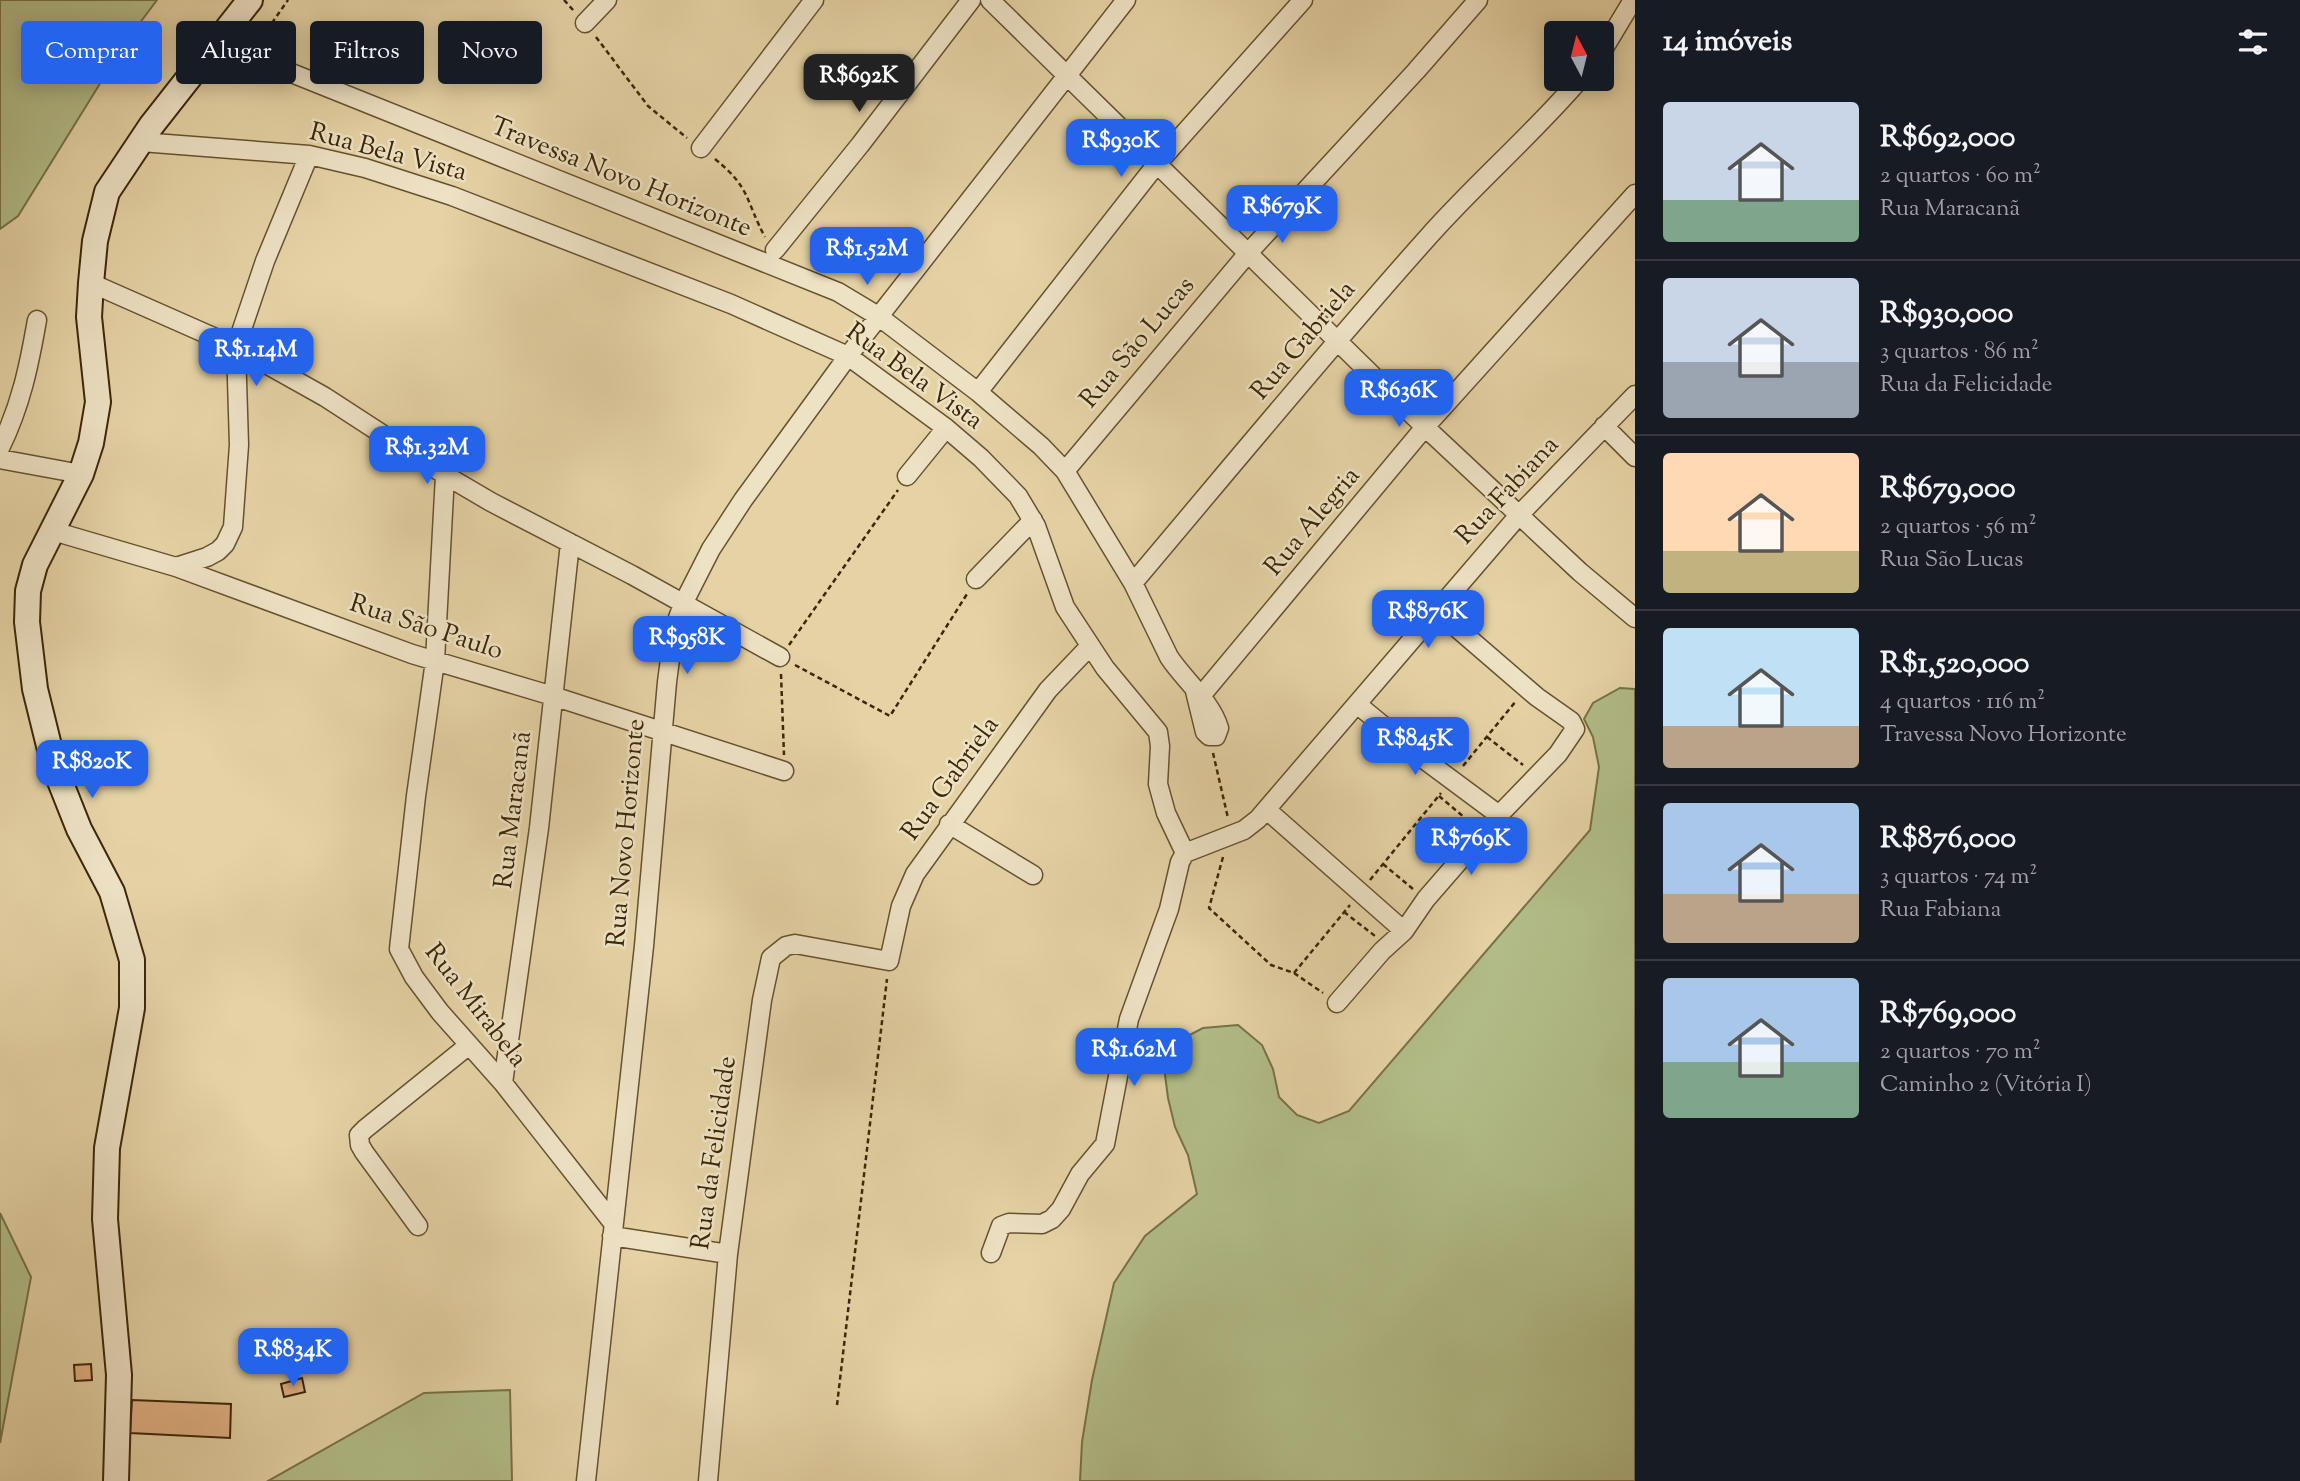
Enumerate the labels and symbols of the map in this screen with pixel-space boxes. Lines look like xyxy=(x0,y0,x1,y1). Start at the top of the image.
north arrow xyxy=(1544,21,1614,91)
pin: R$692K xyxy=(802,54,916,114)
street label: Travessa Novo Horizonte xyxy=(485,109,757,247)
street label: Rua Bela Vista xyxy=(305,114,471,192)
pin: R$930K xyxy=(1064,120,1178,179)
pin: R$679K xyxy=(1225,186,1339,245)
pin: R$1.52M xyxy=(802,228,932,287)
street label: Rua São Lucas xyxy=(1072,269,1204,417)
street label: Rua Gabriela xyxy=(1243,273,1365,409)
street label: Rua Bela Vista xyxy=(838,315,990,439)
pin: R$1.14M xyxy=(191,328,321,388)
pin: R$636K xyxy=(1342,370,1456,429)
pin: R$1.32M xyxy=(362,426,492,486)
street label: Rua Fabiana xyxy=(1448,428,1568,554)
street label: Rua Alegria xyxy=(1256,459,1370,585)
street label: Rua São Paulo xyxy=(344,586,508,670)
pin: R$876K xyxy=(1371,590,1485,650)
pin: R$958K xyxy=(630,616,744,676)
street label: Rua Gabriela xyxy=(893,709,1009,849)
street label: Rua Novo Horizonte xyxy=(599,717,655,949)
pin: R$845K xyxy=(1358,718,1472,777)
street label: Rua Maracanã xyxy=(486,729,542,891)
pin: R$820K xyxy=(35,740,149,800)
pin: R$769K xyxy=(1414,818,1528,877)
street label: Rua Mirabela xyxy=(415,936,535,1076)
pin: R$1.62M xyxy=(1069,1028,1199,1088)
street label: Rua da Felicidade xyxy=(683,1054,747,1252)
pin: R$834K xyxy=(236,1328,350,1388)

